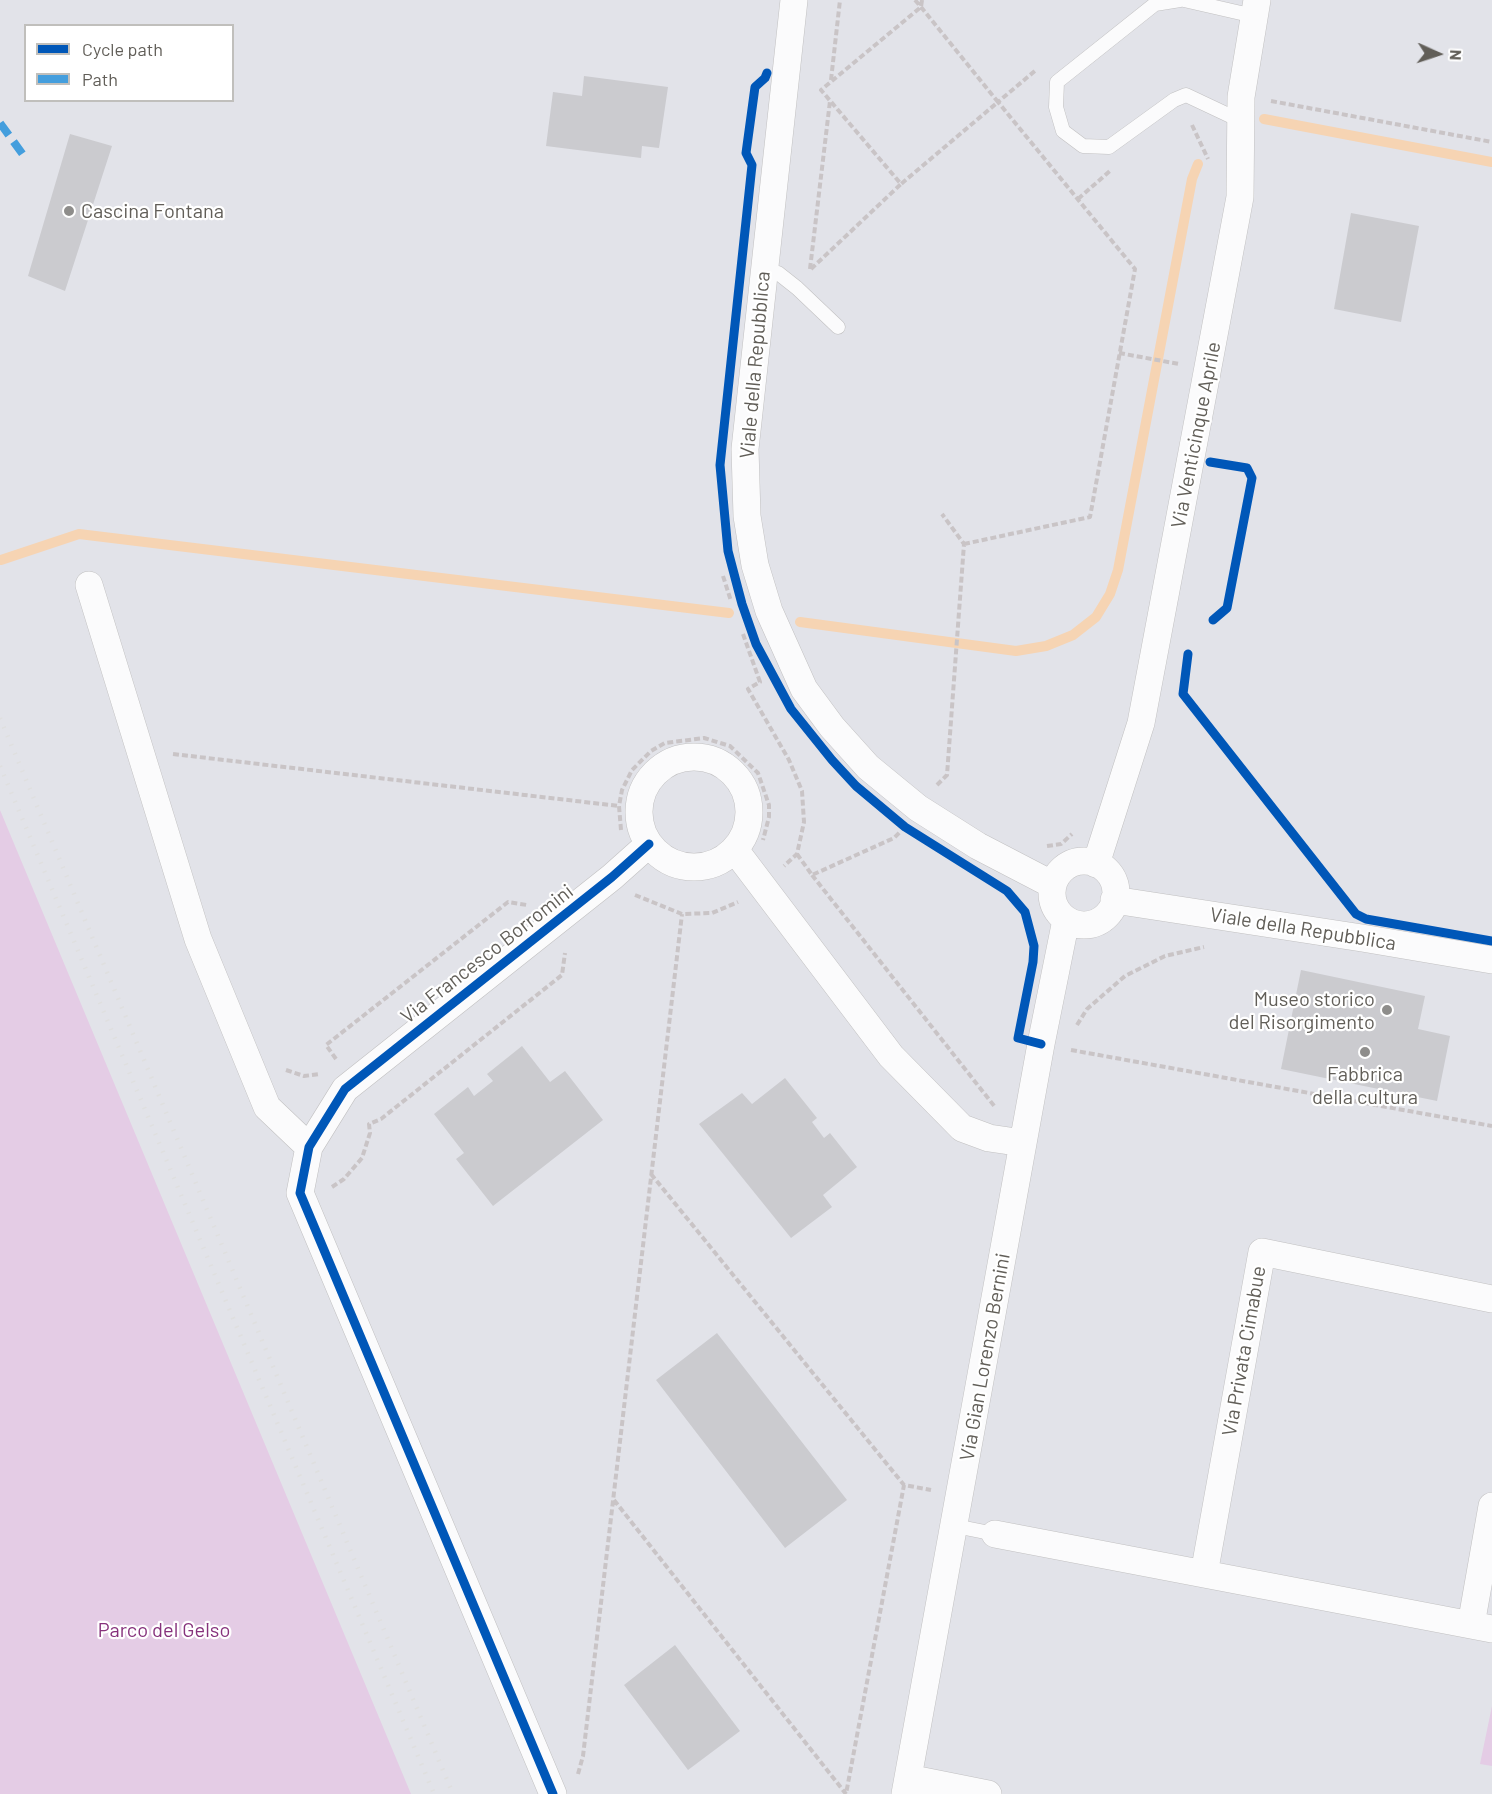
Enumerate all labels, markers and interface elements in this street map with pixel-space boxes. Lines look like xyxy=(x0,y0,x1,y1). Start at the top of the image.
legend xyxy=(24,24,234,102)
north arrow xyxy=(1408,24,1468,84)
text: Cycle path xyxy=(82,38,163,60)
text: N xyxy=(1447,49,1466,61)
text: Path xyxy=(82,68,118,90)
place label: Cascina Fontana xyxy=(81,199,224,223)
marker: Cascina Fontana xyxy=(62,204,76,218)
street label: Viale della Repubblica xyxy=(735,270,775,460)
street label: Via Venticinque Aprile xyxy=(1166,340,1226,530)
street label: Via Francesco Borromini xyxy=(396,879,578,1029)
street label: Viale della Repubblica xyxy=(1208,902,1398,956)
place label: Museo storico del Risorgimento xyxy=(1228,987,1375,1034)
marker: Museo storico del Risorgimento xyxy=(1380,1003,1394,1017)
marker: Fabbrica della cultura xyxy=(1358,1045,1372,1059)
place label: Fabbrica della cultura xyxy=(1312,1062,1418,1109)
street label: Via Gian Lorenzo Bernini xyxy=(955,1251,1015,1463)
street label: Via Privata Cimabue xyxy=(1217,1264,1271,1438)
park label: Parco del Gelso xyxy=(98,1618,230,1642)

